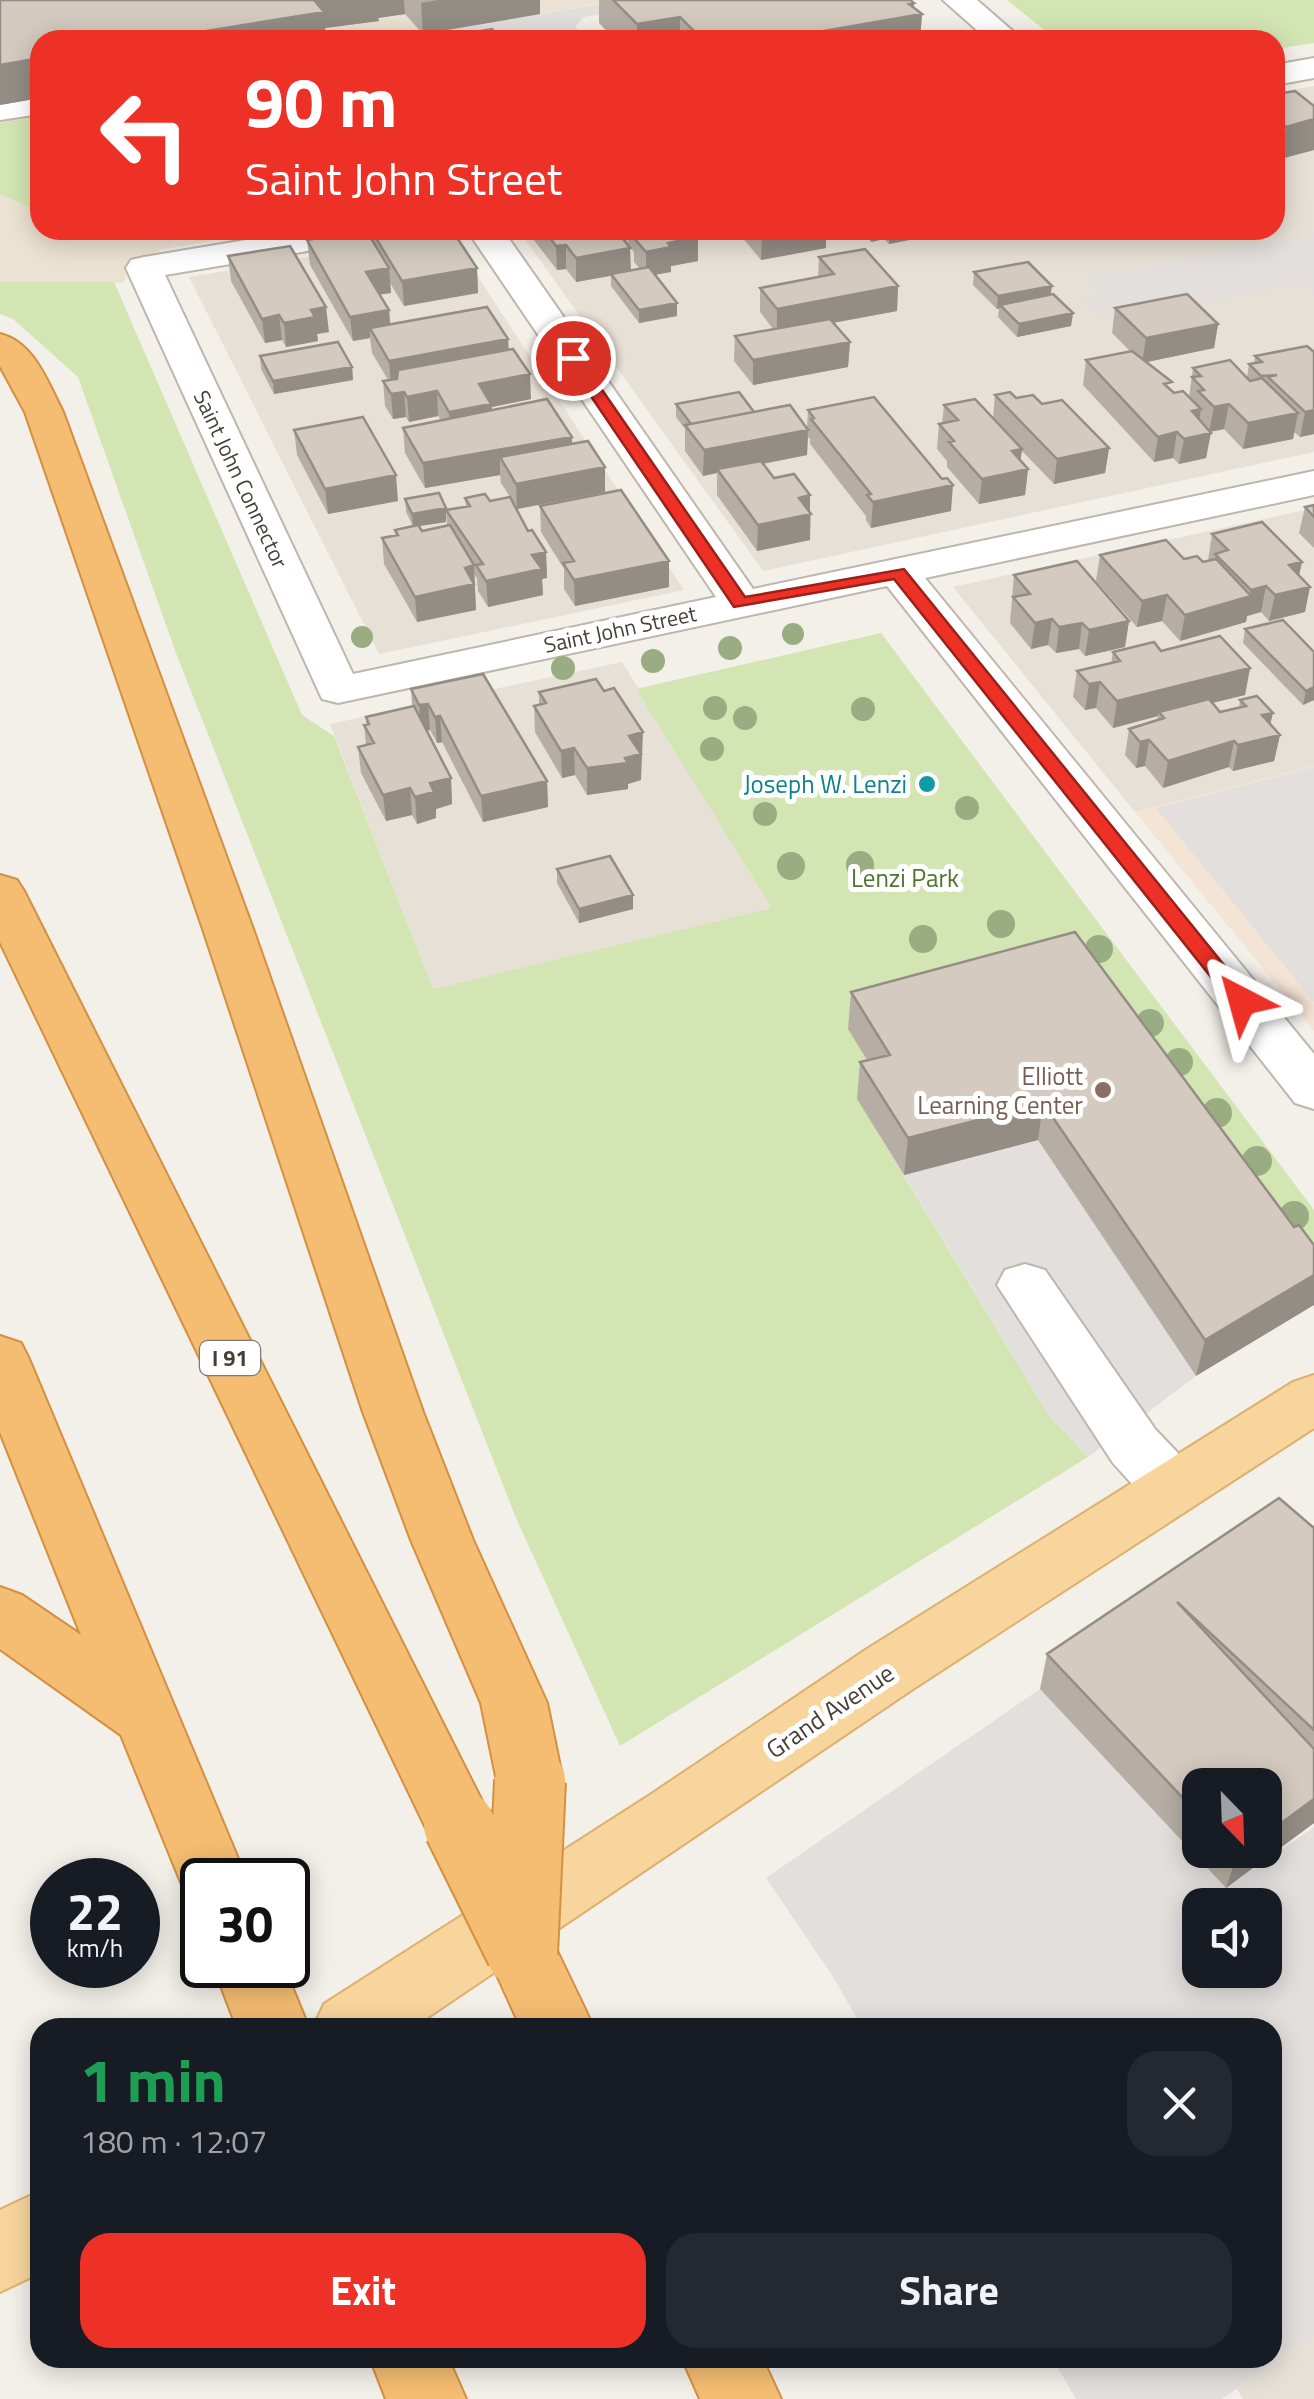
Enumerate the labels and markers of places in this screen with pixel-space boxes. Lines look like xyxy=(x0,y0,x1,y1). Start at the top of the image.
pin xyxy=(531,316,616,401)
place label: Joseph W. Lenzi xyxy=(743,765,907,803)
marker: Joseph W. Lenzi xyxy=(916,773,938,795)
place label: Elliott Learning Center xyxy=(917,1057,1083,1124)
marker: Elliott Learning Center xyxy=(1092,1079,1114,1101)

